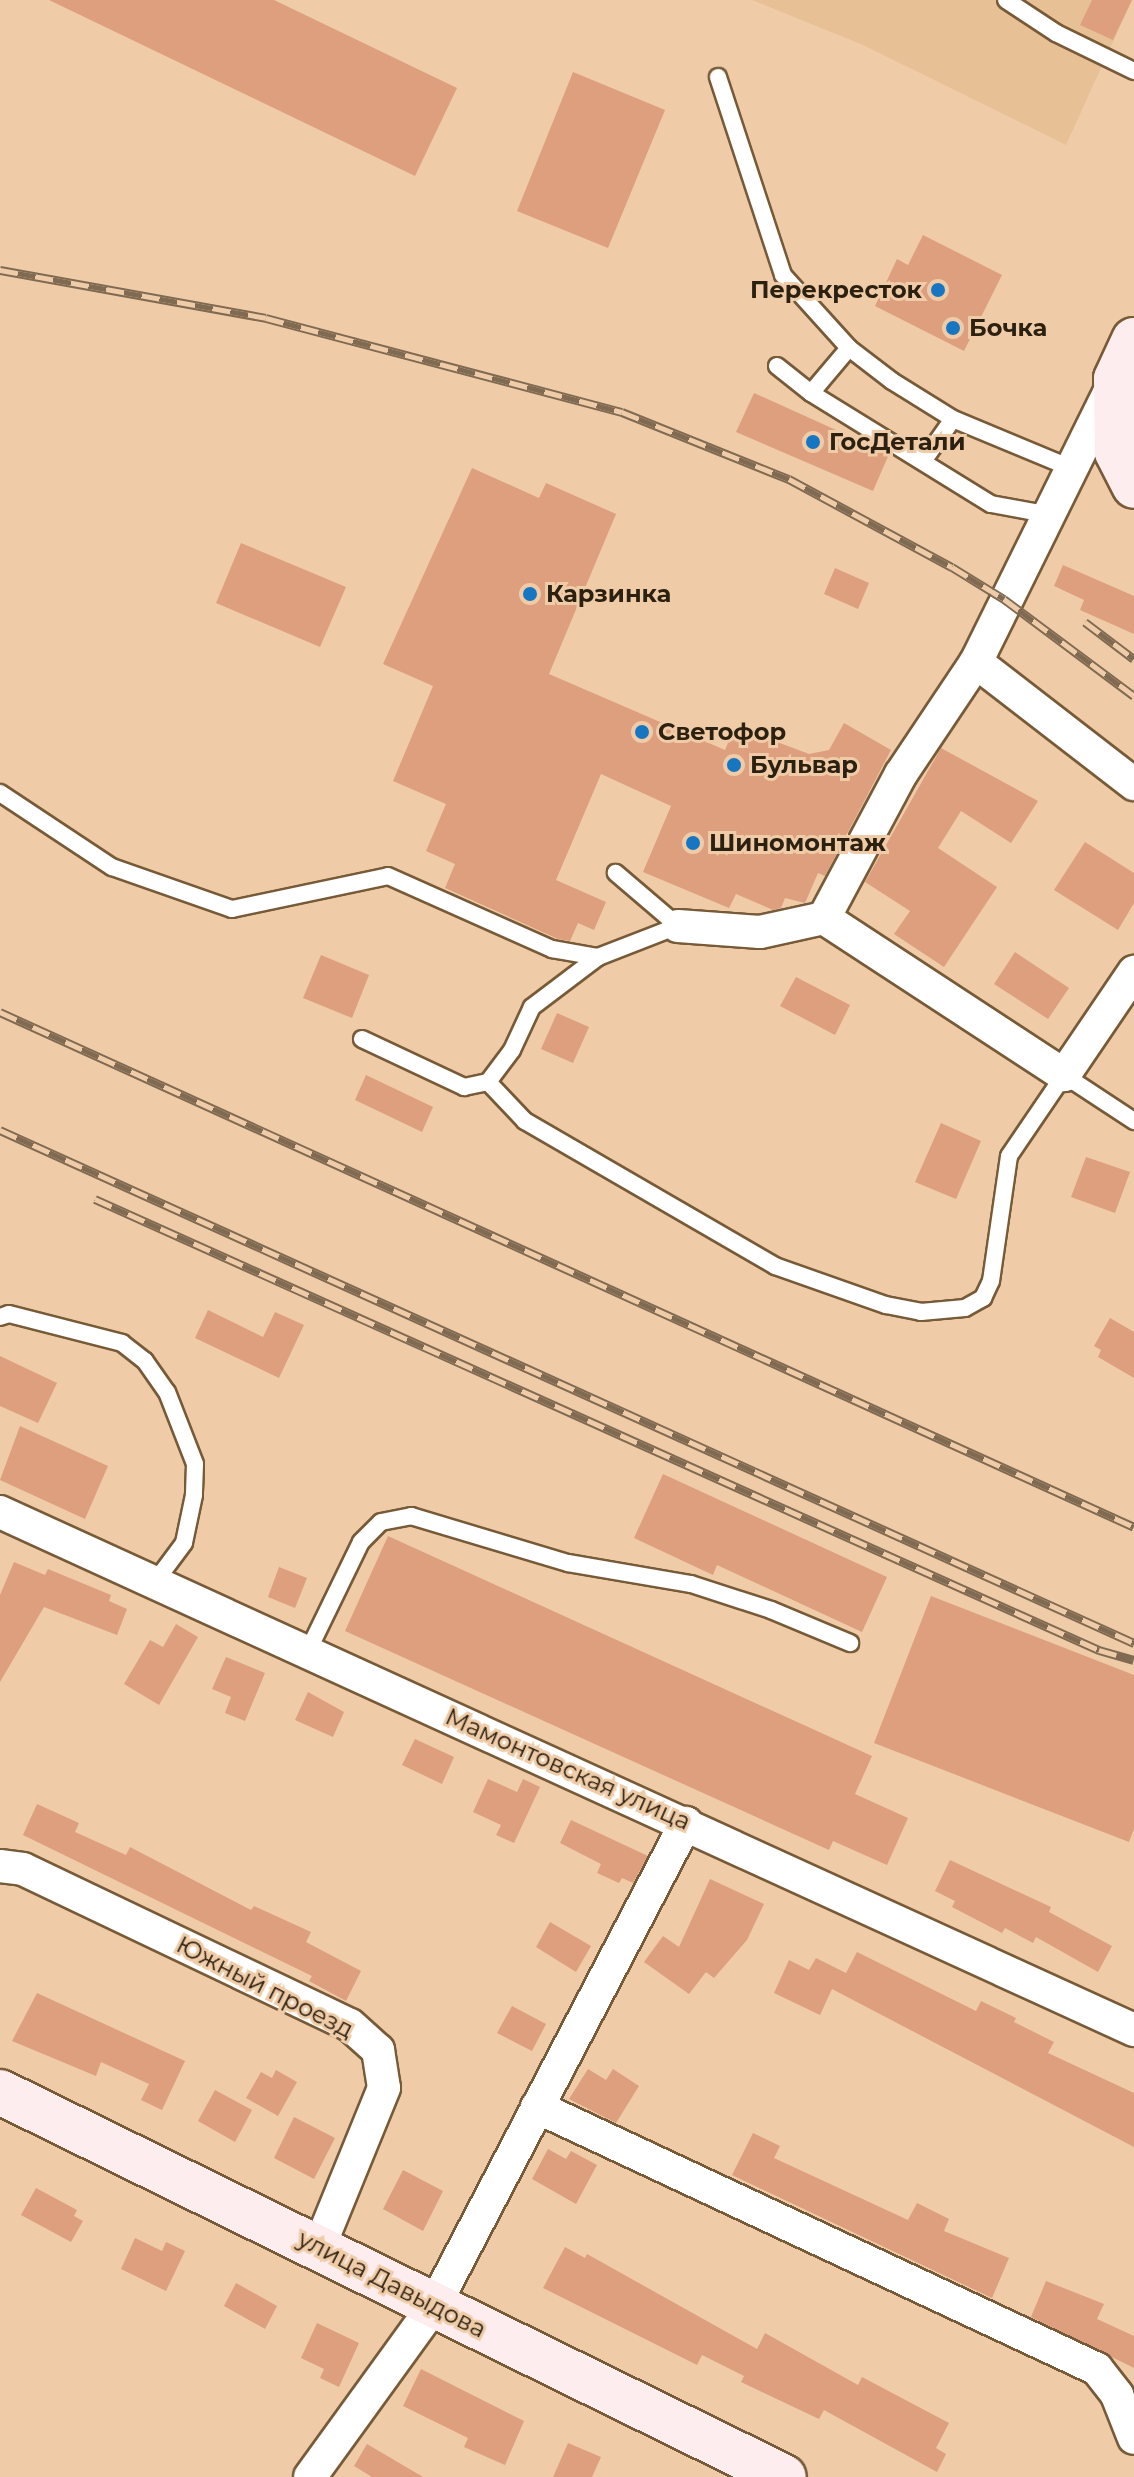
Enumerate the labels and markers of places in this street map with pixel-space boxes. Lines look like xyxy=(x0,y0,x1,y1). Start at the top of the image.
place label: Перекресток xyxy=(750,276,922,304)
marker: Перекресток xyxy=(929,281,947,299)
place label: Бочка xyxy=(969,314,1047,342)
marker: Бочка xyxy=(944,319,962,337)
place label: ГосДетали xyxy=(829,428,966,456)
marker: ГосДетали xyxy=(804,433,822,451)
place label: Карзинка xyxy=(546,580,671,608)
marker: Карзинка xyxy=(521,585,539,603)
place label: Светофор xyxy=(658,718,786,746)
marker: Светофор xyxy=(633,723,651,741)
place label: Бульвар xyxy=(750,751,858,779)
marker: Бульвар xyxy=(725,756,743,774)
place label: Шиномонтаж xyxy=(709,829,886,857)
marker: Шиномонтаж xyxy=(684,834,702,852)

